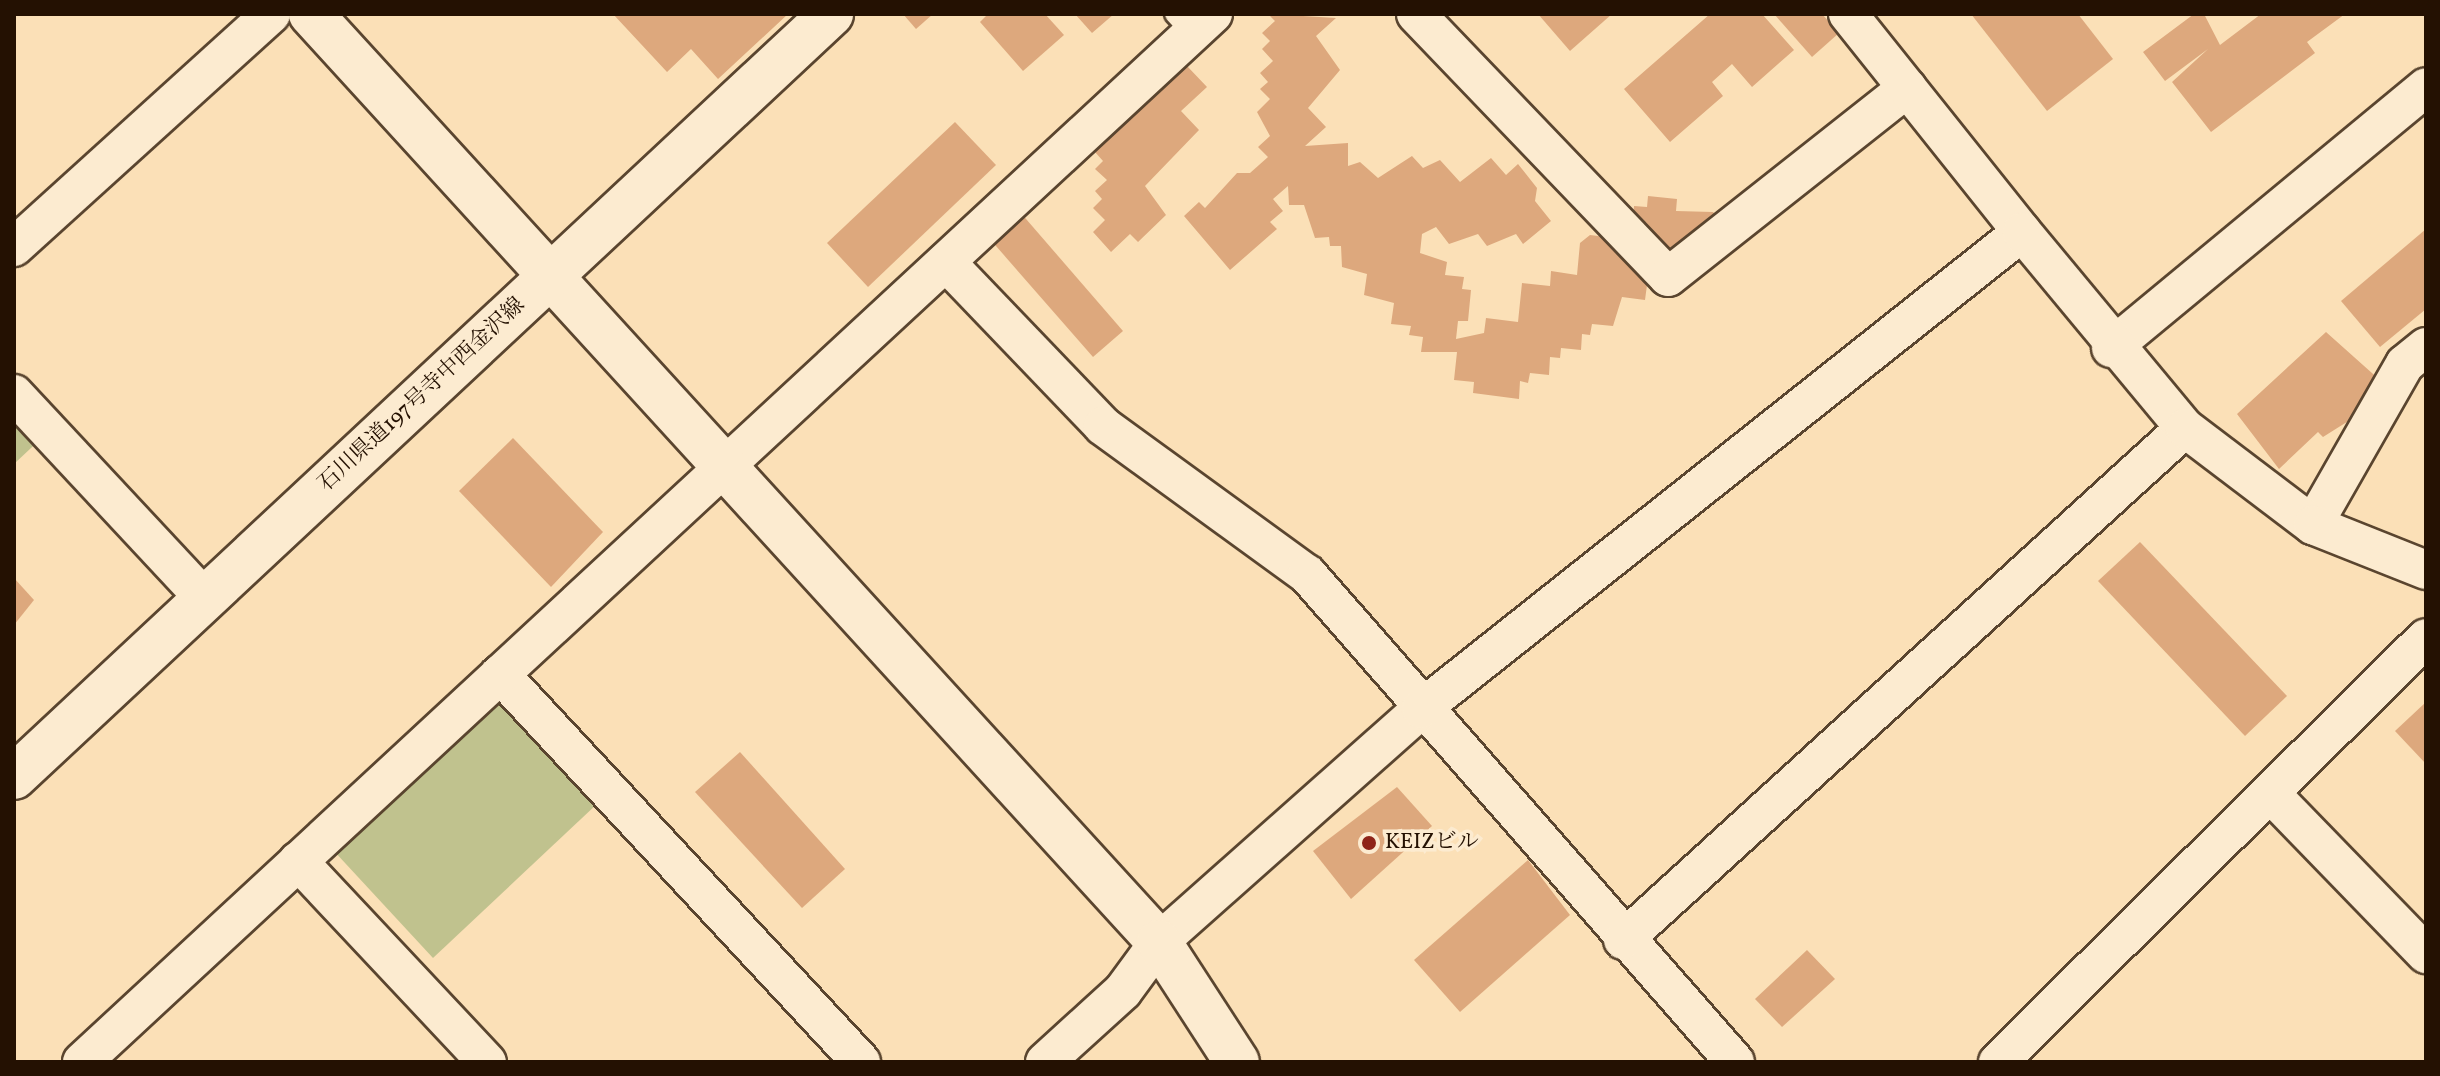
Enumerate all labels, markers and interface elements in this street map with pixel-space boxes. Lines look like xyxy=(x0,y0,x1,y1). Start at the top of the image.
street label: 石川県道197号寺中西金沢線 xyxy=(313,292,531,498)
place label: KEIZビル xyxy=(1385,830,1479,856)
marker: KEIZビル xyxy=(1360,834,1378,852)

